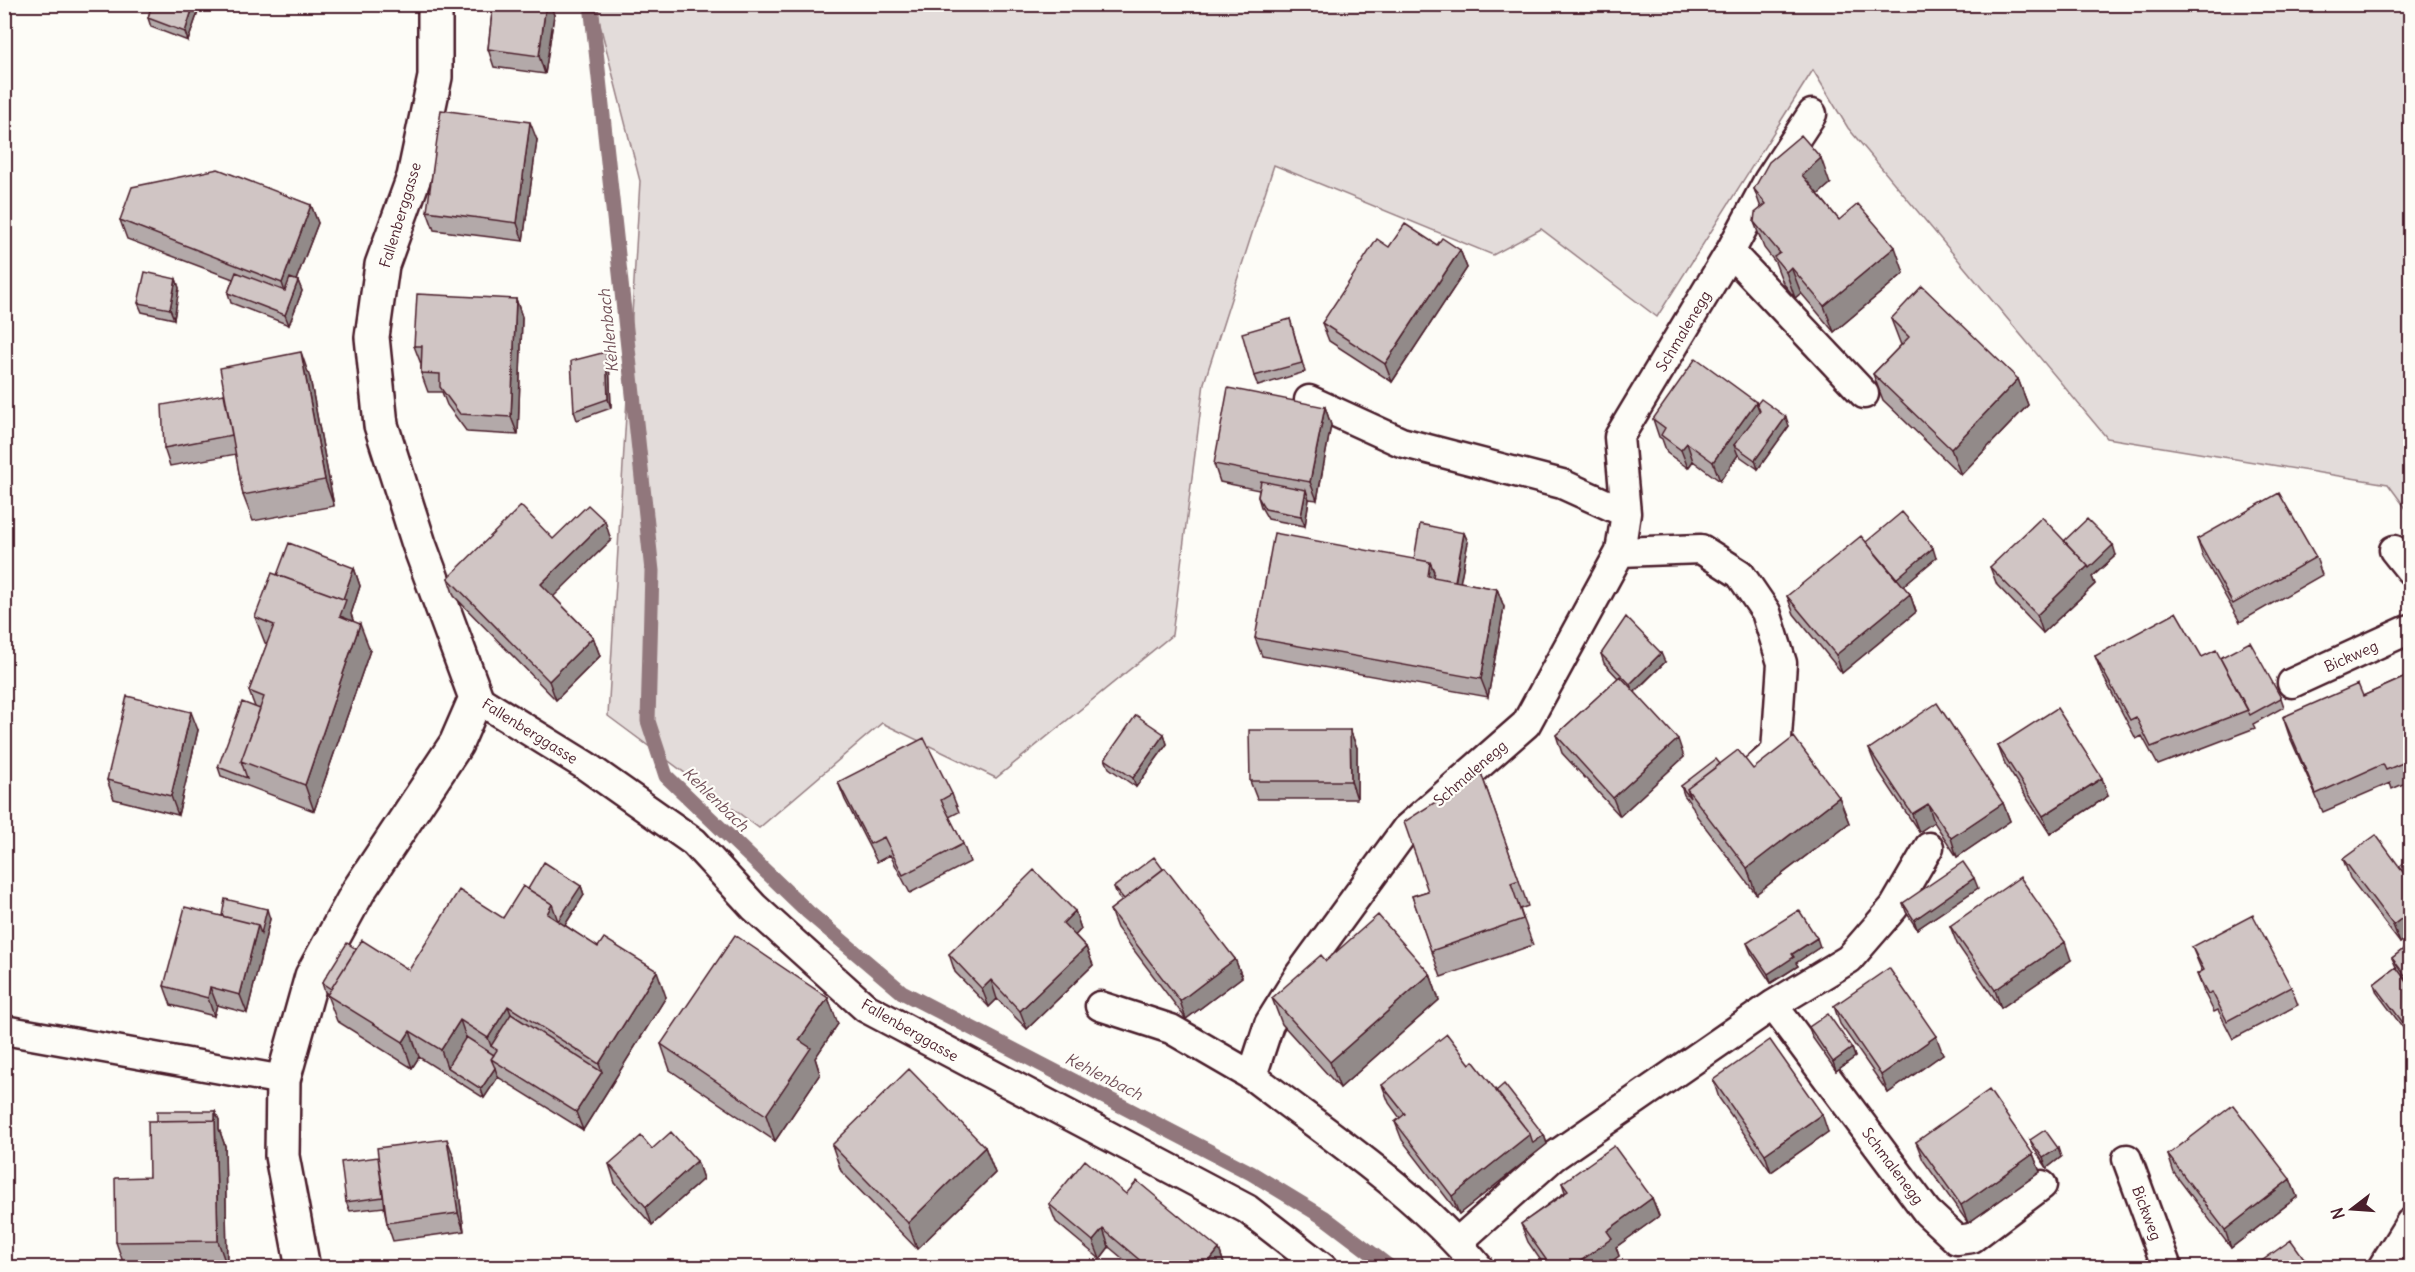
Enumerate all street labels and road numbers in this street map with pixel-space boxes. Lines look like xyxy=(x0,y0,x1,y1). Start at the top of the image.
street label: Fallenberggasse xyxy=(375,160,425,270)
street label: Schmalenegg xyxy=(1651,287,1715,375)
street label: Bickweg xyxy=(2321,636,2381,676)
street label: Fallenberggasse xyxy=(479,694,581,768)
street label: Schmalenegg xyxy=(1429,736,1511,810)
street label: Fallenberggasse xyxy=(858,994,962,1066)
street label: Schmalenegg xyxy=(1858,1124,1928,1208)
street label: Bickweg xyxy=(2128,1183,2166,1243)

